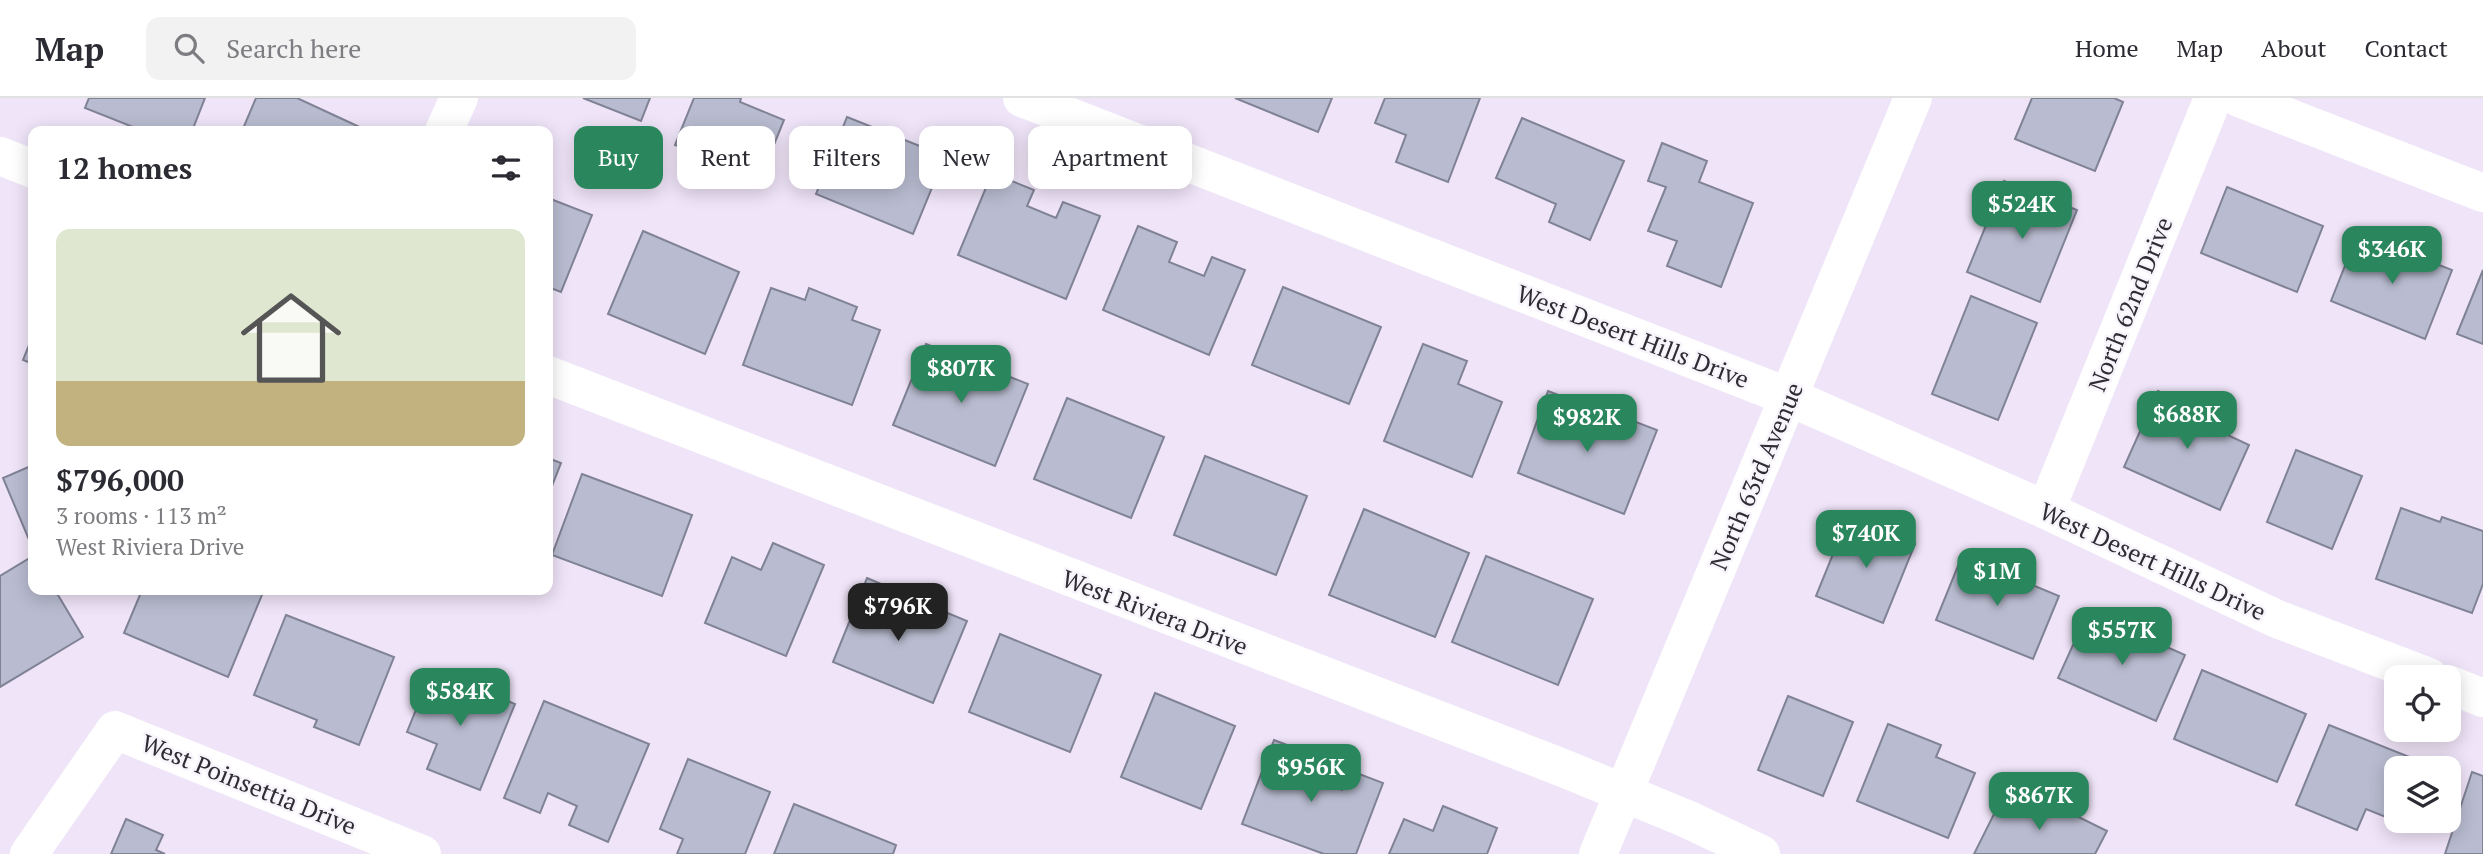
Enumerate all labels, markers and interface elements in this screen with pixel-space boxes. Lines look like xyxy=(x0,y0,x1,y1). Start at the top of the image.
search box xyxy=(146,17,636,80)
text: Map xyxy=(35,27,104,70)
icon: search xyxy=(170,29,208,67)
text: Search here xyxy=(226,31,361,65)
text: Home xyxy=(2075,32,2139,64)
text: Map xyxy=(2177,32,2223,64)
text: About xyxy=(2261,32,2327,64)
text: Contact xyxy=(2365,32,2448,64)
chip: Buy xyxy=(574,126,663,189)
chip: Rent xyxy=(677,126,775,189)
chip: Filters xyxy=(789,126,905,189)
chip: New xyxy=(919,126,1014,189)
chip: Apartment xyxy=(1028,126,1192,189)
text: 12 homes xyxy=(56,148,192,188)
icon: filters xyxy=(487,149,525,187)
pin: $524K xyxy=(1973,181,2071,241)
text: $524K xyxy=(1988,188,2056,219)
street label: North 62nd Drive xyxy=(2080,212,2180,396)
pin: $346K xyxy=(2343,226,2441,286)
text: $346K xyxy=(2358,233,2426,264)
icon: home xyxy=(228,275,354,401)
street label: West Desert Hills Drive xyxy=(1512,277,1754,395)
pin: $807K xyxy=(912,345,1010,405)
text: $807K xyxy=(927,352,995,383)
street label: North 63rd Avenue xyxy=(1702,377,1810,575)
pin: $688K xyxy=(2138,392,2236,451)
pin: $982K xyxy=(1538,394,1636,454)
text: $688K xyxy=(2153,398,2221,429)
text: $982K xyxy=(1553,401,1621,432)
text: $796,000 xyxy=(56,460,184,500)
street label: West Desert Hills Drive xyxy=(2035,494,2271,628)
text: 3 rooms · 113 m² xyxy=(56,500,227,531)
pin: $740K xyxy=(1817,510,1915,570)
text: $740K xyxy=(1832,517,1900,548)
text: West Riviera Drive xyxy=(56,531,244,562)
pin: $1M xyxy=(1963,548,2031,608)
text: $1M xyxy=(1973,555,2021,586)
street label: West Riviera Drive xyxy=(1058,562,1252,662)
pin: $796K xyxy=(849,584,947,643)
text: $796K xyxy=(864,590,932,621)
pin: $557K xyxy=(2073,608,2171,667)
text: $557K xyxy=(2088,614,2156,645)
map controls xyxy=(2384,665,2461,833)
button: locate xyxy=(2384,665,2461,742)
pin: $584K xyxy=(411,668,509,728)
text: $584K xyxy=(426,675,494,706)
street label: West Poinsettia Drive xyxy=(137,726,361,842)
pin: $956K xyxy=(1262,744,1360,804)
text: $956K xyxy=(1277,751,1345,782)
button: layers xyxy=(2384,756,2461,833)
pin: $867K xyxy=(1990,772,2088,832)
text: $867K xyxy=(2005,779,2073,810)

